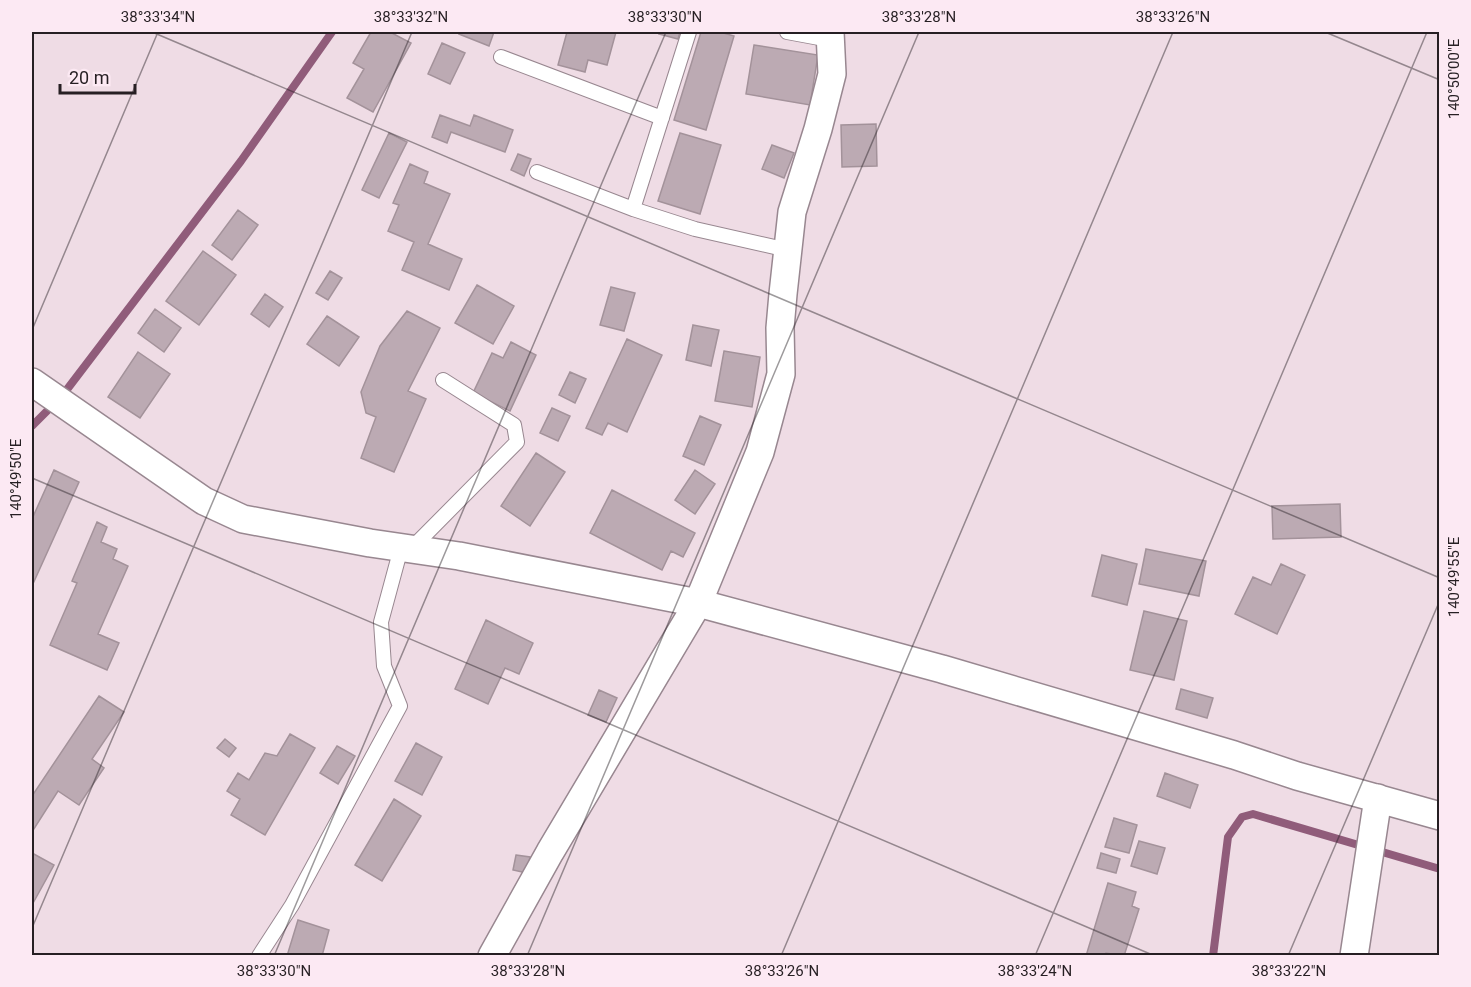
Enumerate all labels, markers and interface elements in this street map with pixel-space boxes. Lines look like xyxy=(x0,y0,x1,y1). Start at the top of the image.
text: 38°33'34"N xyxy=(121,8,195,26)
text: 38°33'32"N xyxy=(374,8,448,26)
text: 38°33'30"N xyxy=(628,8,702,26)
text: 38°33'28"N xyxy=(882,8,956,26)
text: 38°33'26"N xyxy=(1136,8,1210,26)
text: 140°50'00"E xyxy=(1445,38,1463,119)
scale bar xyxy=(60,57,135,95)
text: 20 m xyxy=(69,67,109,88)
text: 140°49'50"E xyxy=(7,438,25,519)
text: 140°49'55"E xyxy=(1445,536,1463,617)
text: 38°33'30"N xyxy=(237,962,311,980)
text: 38°33'28"N xyxy=(491,962,565,980)
text: 38°33'26"N xyxy=(745,962,819,980)
text: 38°33'24"N xyxy=(998,962,1072,980)
text: 38°33'22"N xyxy=(1252,962,1326,980)

